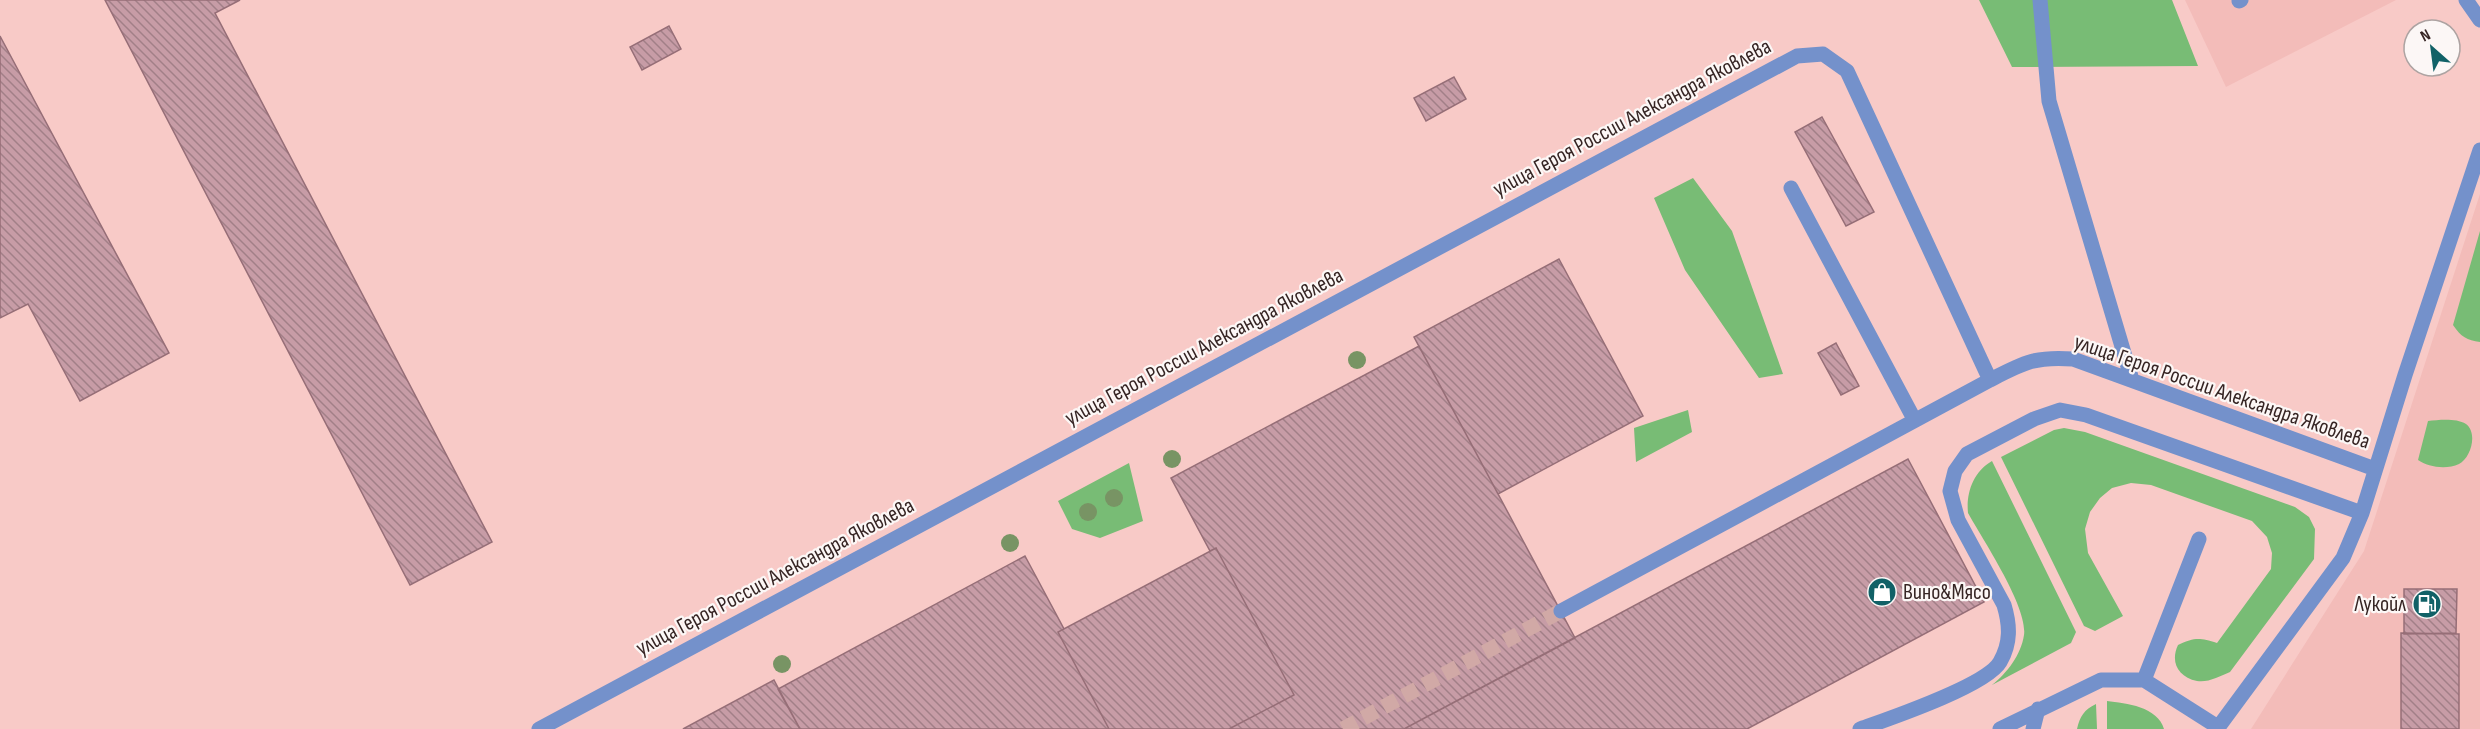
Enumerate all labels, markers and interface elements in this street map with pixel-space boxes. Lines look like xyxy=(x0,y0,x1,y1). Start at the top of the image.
north arrow xyxy=(2402,18,2462,78)
text: N xyxy=(2417,26,2434,46)
street label: улица Героя России Александра Яковлева xyxy=(1488,33,1776,203)
street label: улица Героя России Александра Яковлева xyxy=(1060,262,1348,432)
street label: улица Героя России Александра Яковлева xyxy=(2070,329,2374,455)
street label: улица Героя России Александра Яковлева xyxy=(631,492,919,662)
shop icon: Вино&Мясо xyxy=(1866,576,1898,608)
place label: Вино&Мясо xyxy=(1903,579,1991,606)
fuel station icon: Лукойл xyxy=(2411,588,2443,620)
place label: Лукойл xyxy=(2353,591,2406,618)

